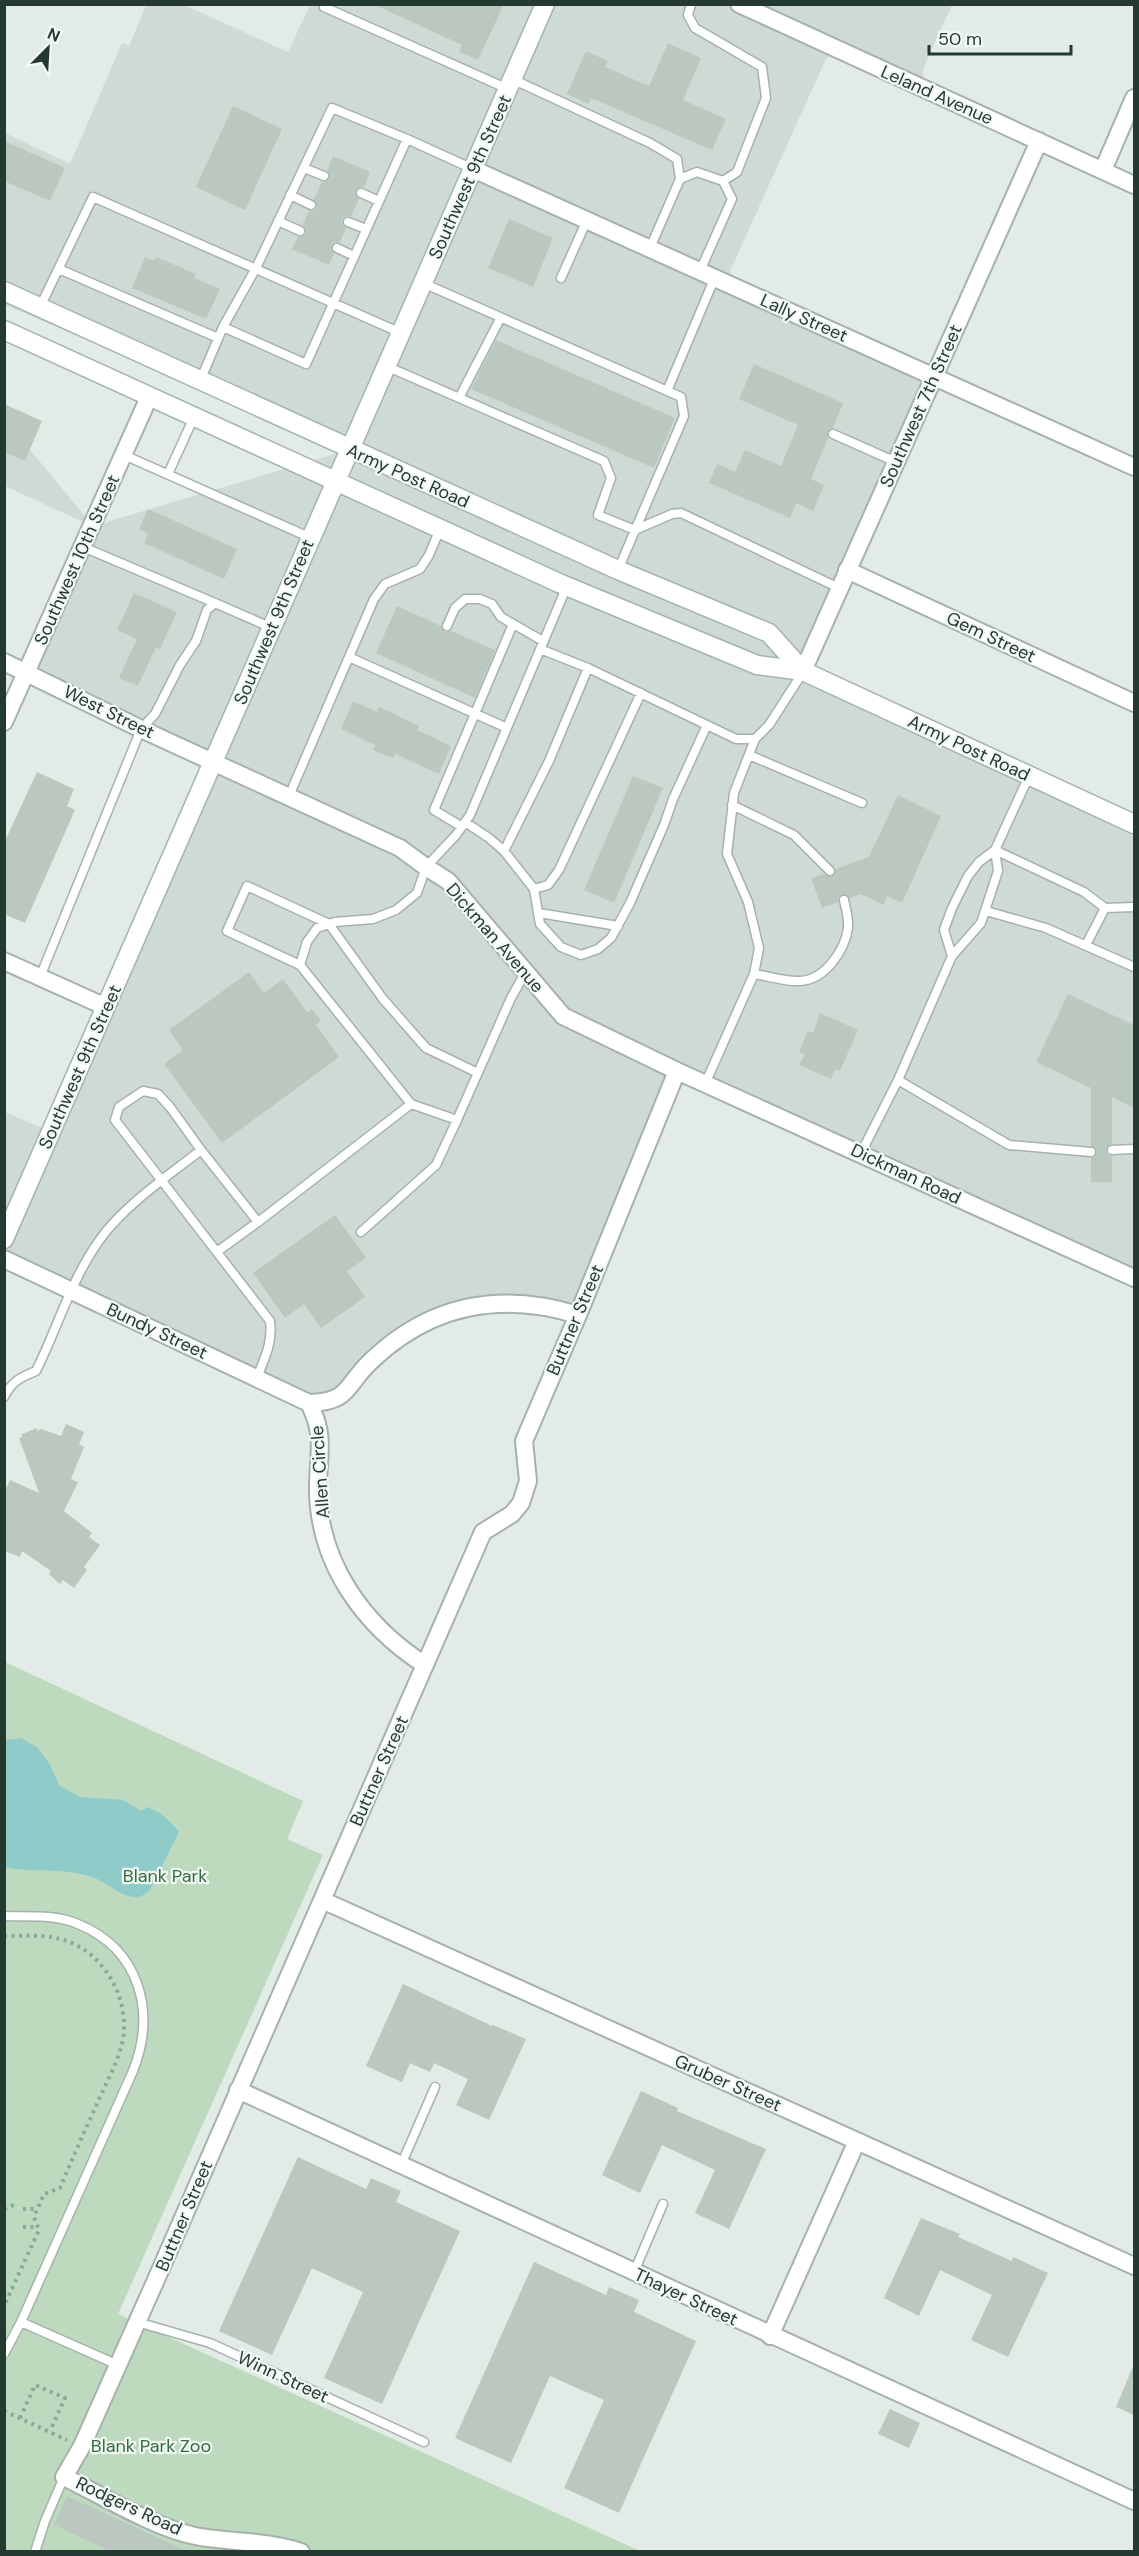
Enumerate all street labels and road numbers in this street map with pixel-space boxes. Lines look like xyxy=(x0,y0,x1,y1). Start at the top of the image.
street label: Leland Avenue xyxy=(877,59,997,131)
street label: Southwest 9th Street xyxy=(423,91,517,263)
street label: Lally Street xyxy=(757,288,851,348)
street label: Southwest 7th Street xyxy=(874,321,968,491)
street label: Army Post Road xyxy=(343,438,473,514)
street label: Southwest 10th Street xyxy=(29,471,125,649)
street label: Southwest 9th Street xyxy=(228,536,320,708)
street label: Gem Street xyxy=(943,606,1039,668)
street label: West Street xyxy=(60,680,158,744)
street label: Army Post Road xyxy=(904,709,1034,787)
street label: Dickman Avenue xyxy=(441,878,549,998)
street label: Southwest 9th Street xyxy=(33,981,127,1153)
street label: Dickman Road xyxy=(847,1138,965,1210)
street label: Buttner Street xyxy=(541,1261,609,1379)
street label: Bundy Street xyxy=(103,1297,211,1365)
street label: Allen Circle xyxy=(305,1425,335,1519)
street label: Buttner Street xyxy=(344,1712,414,1830)
street label: Gruber Street xyxy=(671,2049,785,2117)
street label: Buttner Street xyxy=(150,2157,218,2275)
street label: Thayer Street xyxy=(630,2262,742,2332)
street label: Winn Street xyxy=(233,2345,333,2409)
street label: Rodgers Road xyxy=(72,2471,186,2541)

